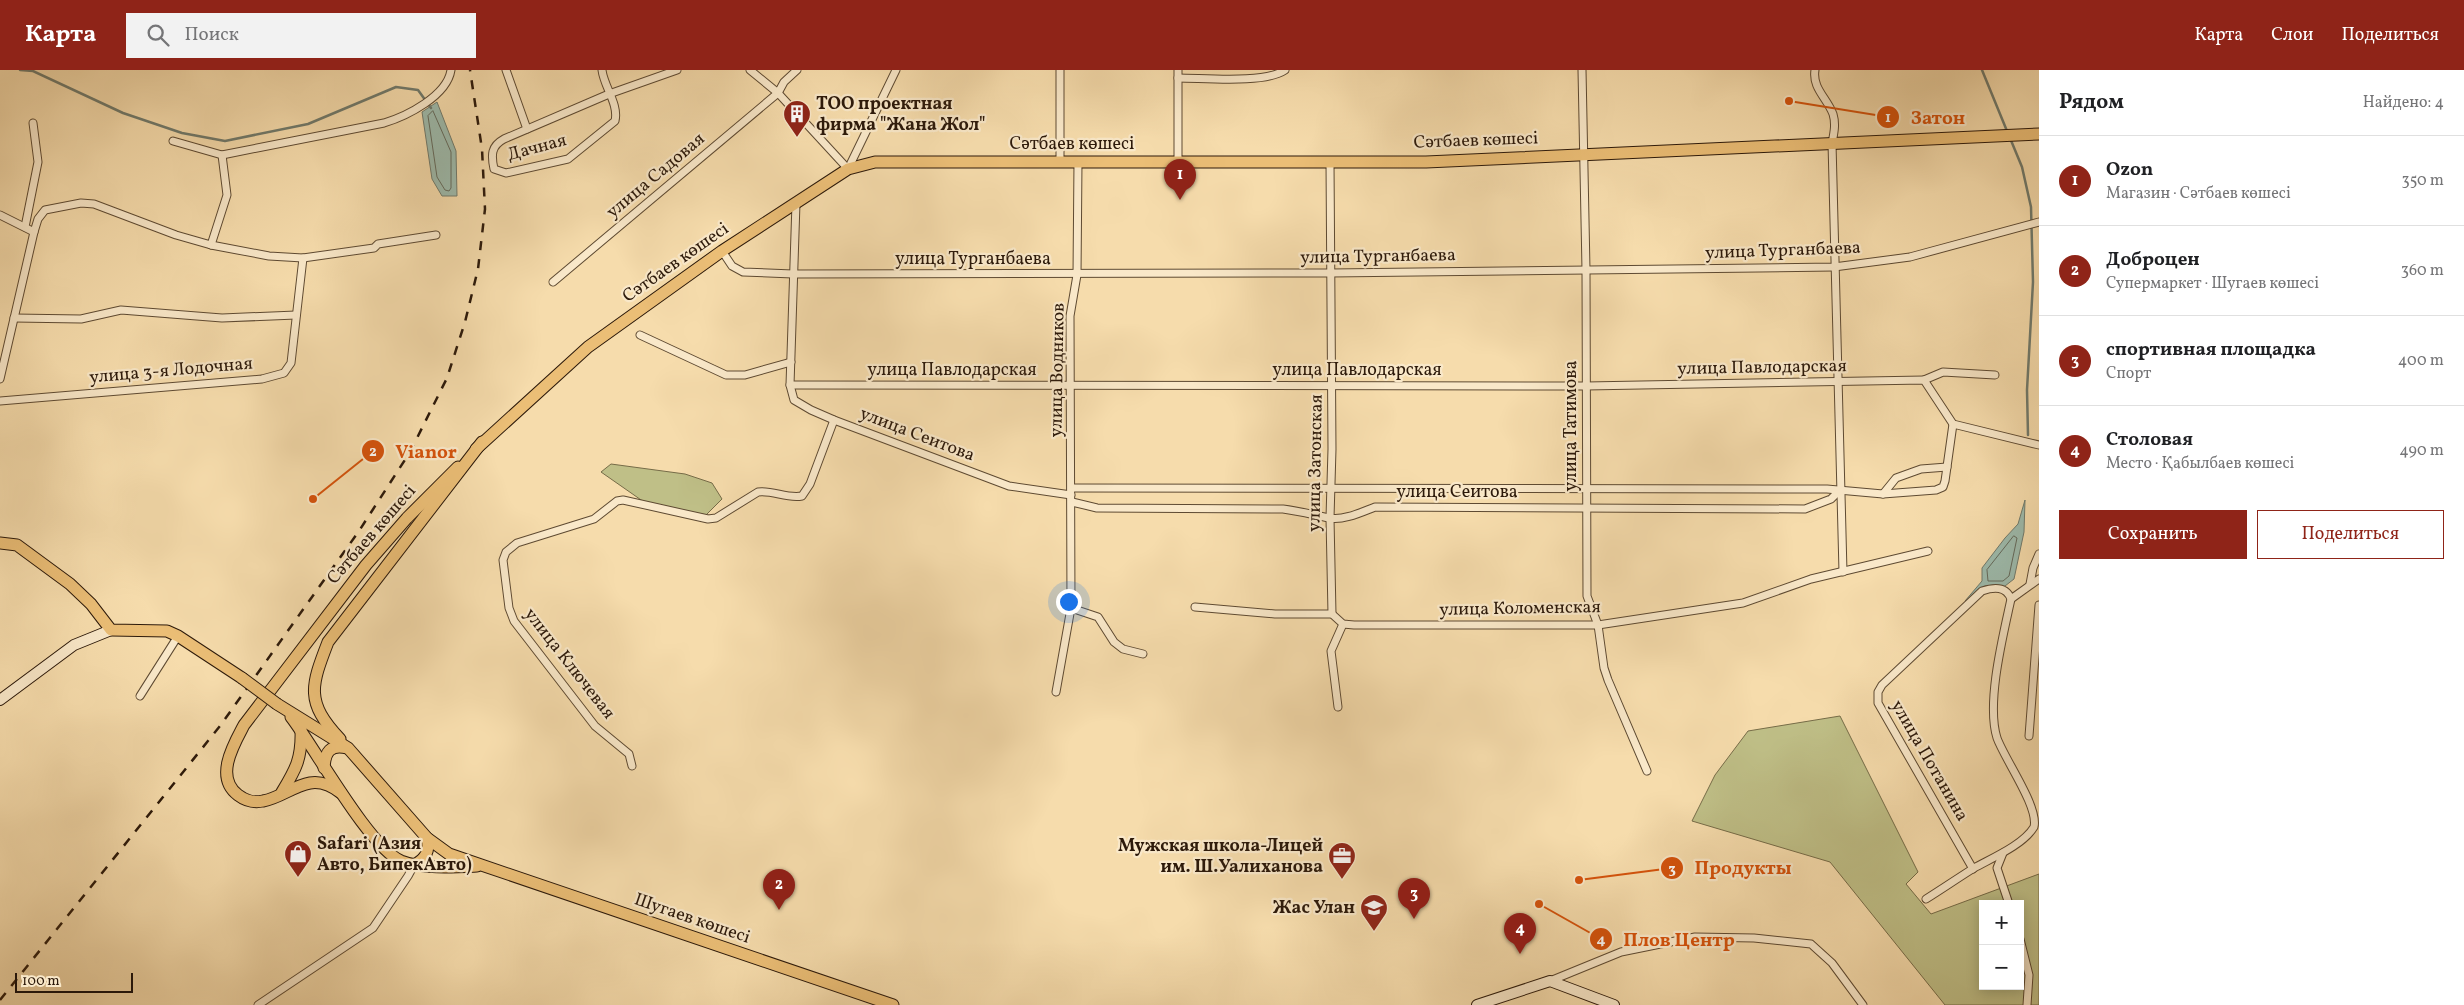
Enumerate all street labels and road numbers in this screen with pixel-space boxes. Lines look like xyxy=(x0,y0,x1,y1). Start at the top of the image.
street label: Сәтбаев көшесі xyxy=(1413,126,1539,156)
street label: улица Садовая xyxy=(601,127,711,225)
street label: Дачная xyxy=(505,128,569,168)
street label: Сәтбаев көшесі xyxy=(1010,132,1134,157)
street label: Сәтбаев көшесі xyxy=(618,217,734,309)
street label: улица Турганбаева xyxy=(1705,236,1861,266)
street label: улица Турганбаева xyxy=(1300,243,1456,271)
street label: улица Турганбаева xyxy=(895,247,1051,272)
street label: улица Водников xyxy=(1044,302,1072,438)
street label: улица 3-я Лодочная xyxy=(88,351,254,391)
street label: улица Павлодарская xyxy=(1677,354,1847,382)
street label: улица Павлодарская xyxy=(867,358,1037,383)
street label: улица Павлодарская xyxy=(1272,358,1442,383)
street label: улица Татимова xyxy=(1559,361,1584,491)
street label: улица Затонская xyxy=(1302,394,1330,532)
street label: улица Сеитова xyxy=(856,402,978,468)
street label: Сәтбаев көшесі xyxy=(322,480,422,590)
street label: улица Сеитова xyxy=(1396,480,1518,505)
street label: улица Коломенская xyxy=(1439,595,1601,623)
street label: улица Ключевая xyxy=(518,603,620,725)
street label: улица Потанина xyxy=(1884,696,1974,826)
street label: Шугаев көшесі xyxy=(631,887,753,951)

